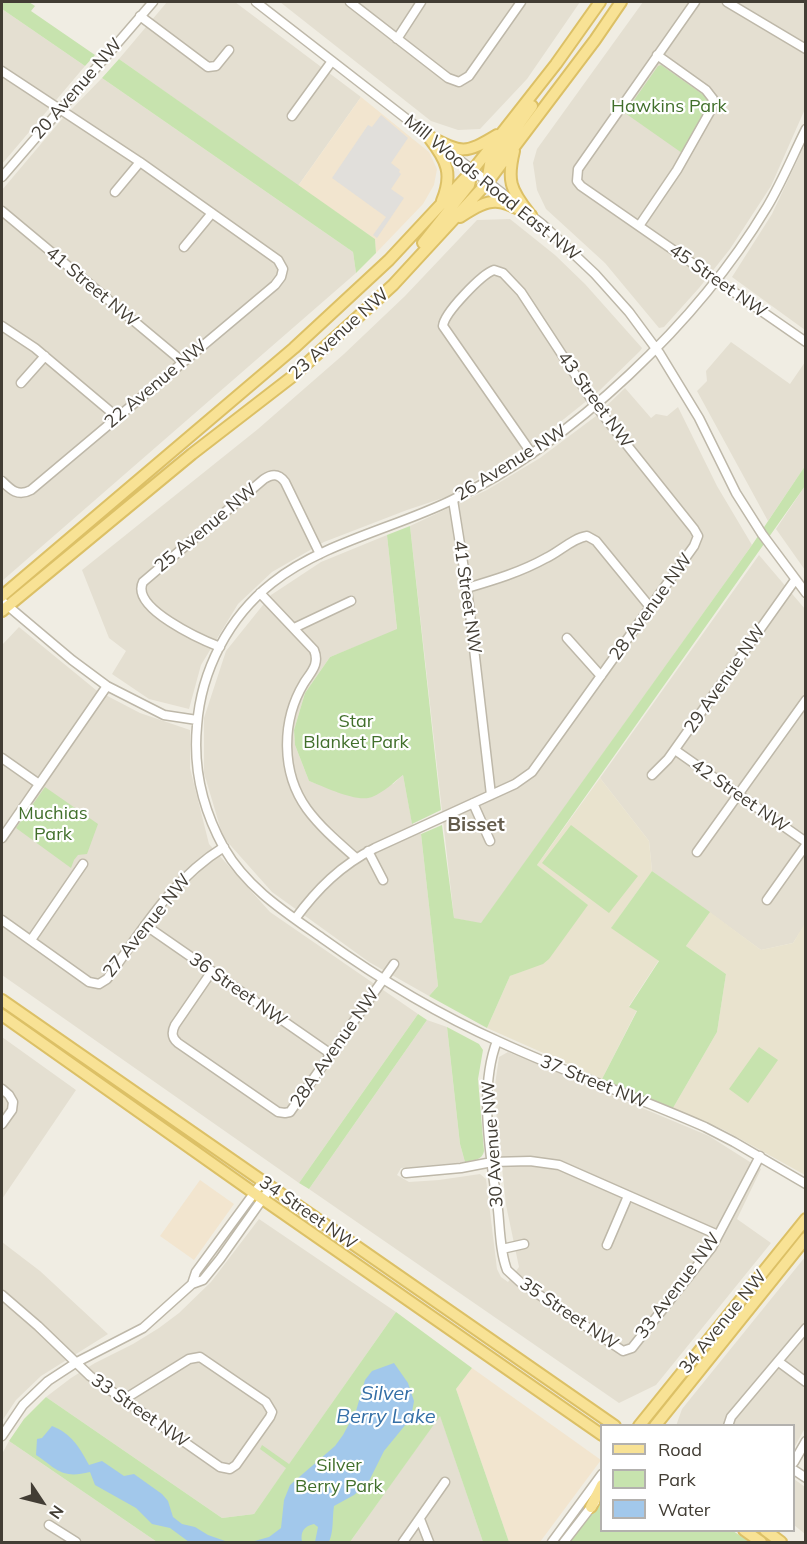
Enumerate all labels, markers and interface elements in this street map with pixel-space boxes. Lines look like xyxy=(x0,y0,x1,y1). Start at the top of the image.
street label: 20 Avenue NW xyxy=(27,34,127,144)
park label: Hawkins Park xyxy=(611,96,727,118)
street label: Mill Woods Road East NW xyxy=(400,110,584,266)
street label: 45 Street NW xyxy=(665,239,771,323)
street label: 41 Street NW xyxy=(41,242,143,332)
street label: 23 Avenue NW xyxy=(285,283,393,385)
street label: 22 Avenue NW xyxy=(100,335,212,433)
street label: 43 Street NW xyxy=(553,347,637,453)
street label: 26 Avenue NW xyxy=(451,420,571,506)
street label: 25 Avenue NW xyxy=(150,479,262,577)
street label: 41 Street NW xyxy=(448,539,486,655)
street label: 28 Avenue NW xyxy=(605,549,697,665)
street label: 29 Avenue NW xyxy=(680,621,770,737)
park label: Star Blanket Park xyxy=(303,711,409,754)
street label: 42 Street NW xyxy=(687,754,793,838)
park label: Muchias Park xyxy=(18,803,88,846)
district label: Bisset xyxy=(447,813,505,837)
street label: 27 Avenue NW xyxy=(99,870,195,982)
street label: 36 Street NW xyxy=(185,948,291,1032)
street label: 28A Avenue NW xyxy=(286,984,384,1112)
street label: 37 Street NW xyxy=(537,1051,651,1113)
street label: 30 Avenue NW xyxy=(478,1080,508,1208)
street label: 34 Street NW xyxy=(255,1171,361,1255)
street label: 33 Avenue NW xyxy=(631,1229,725,1343)
street label: 34 Avenue NW xyxy=(675,1266,771,1378)
street label: 35 Street NW xyxy=(516,1273,622,1355)
street label: 33 Street NW xyxy=(87,1369,193,1453)
water label: Silver Berry Lake xyxy=(336,1382,436,1429)
legend xyxy=(600,1424,795,1532)
text: Road xyxy=(658,1438,702,1461)
park label: Silver Berry Park xyxy=(295,1455,383,1498)
text: Park xyxy=(658,1468,696,1491)
north arrow xyxy=(12,1472,72,1532)
text: Water xyxy=(658,1498,710,1521)
text: N xyxy=(45,1502,68,1523)

